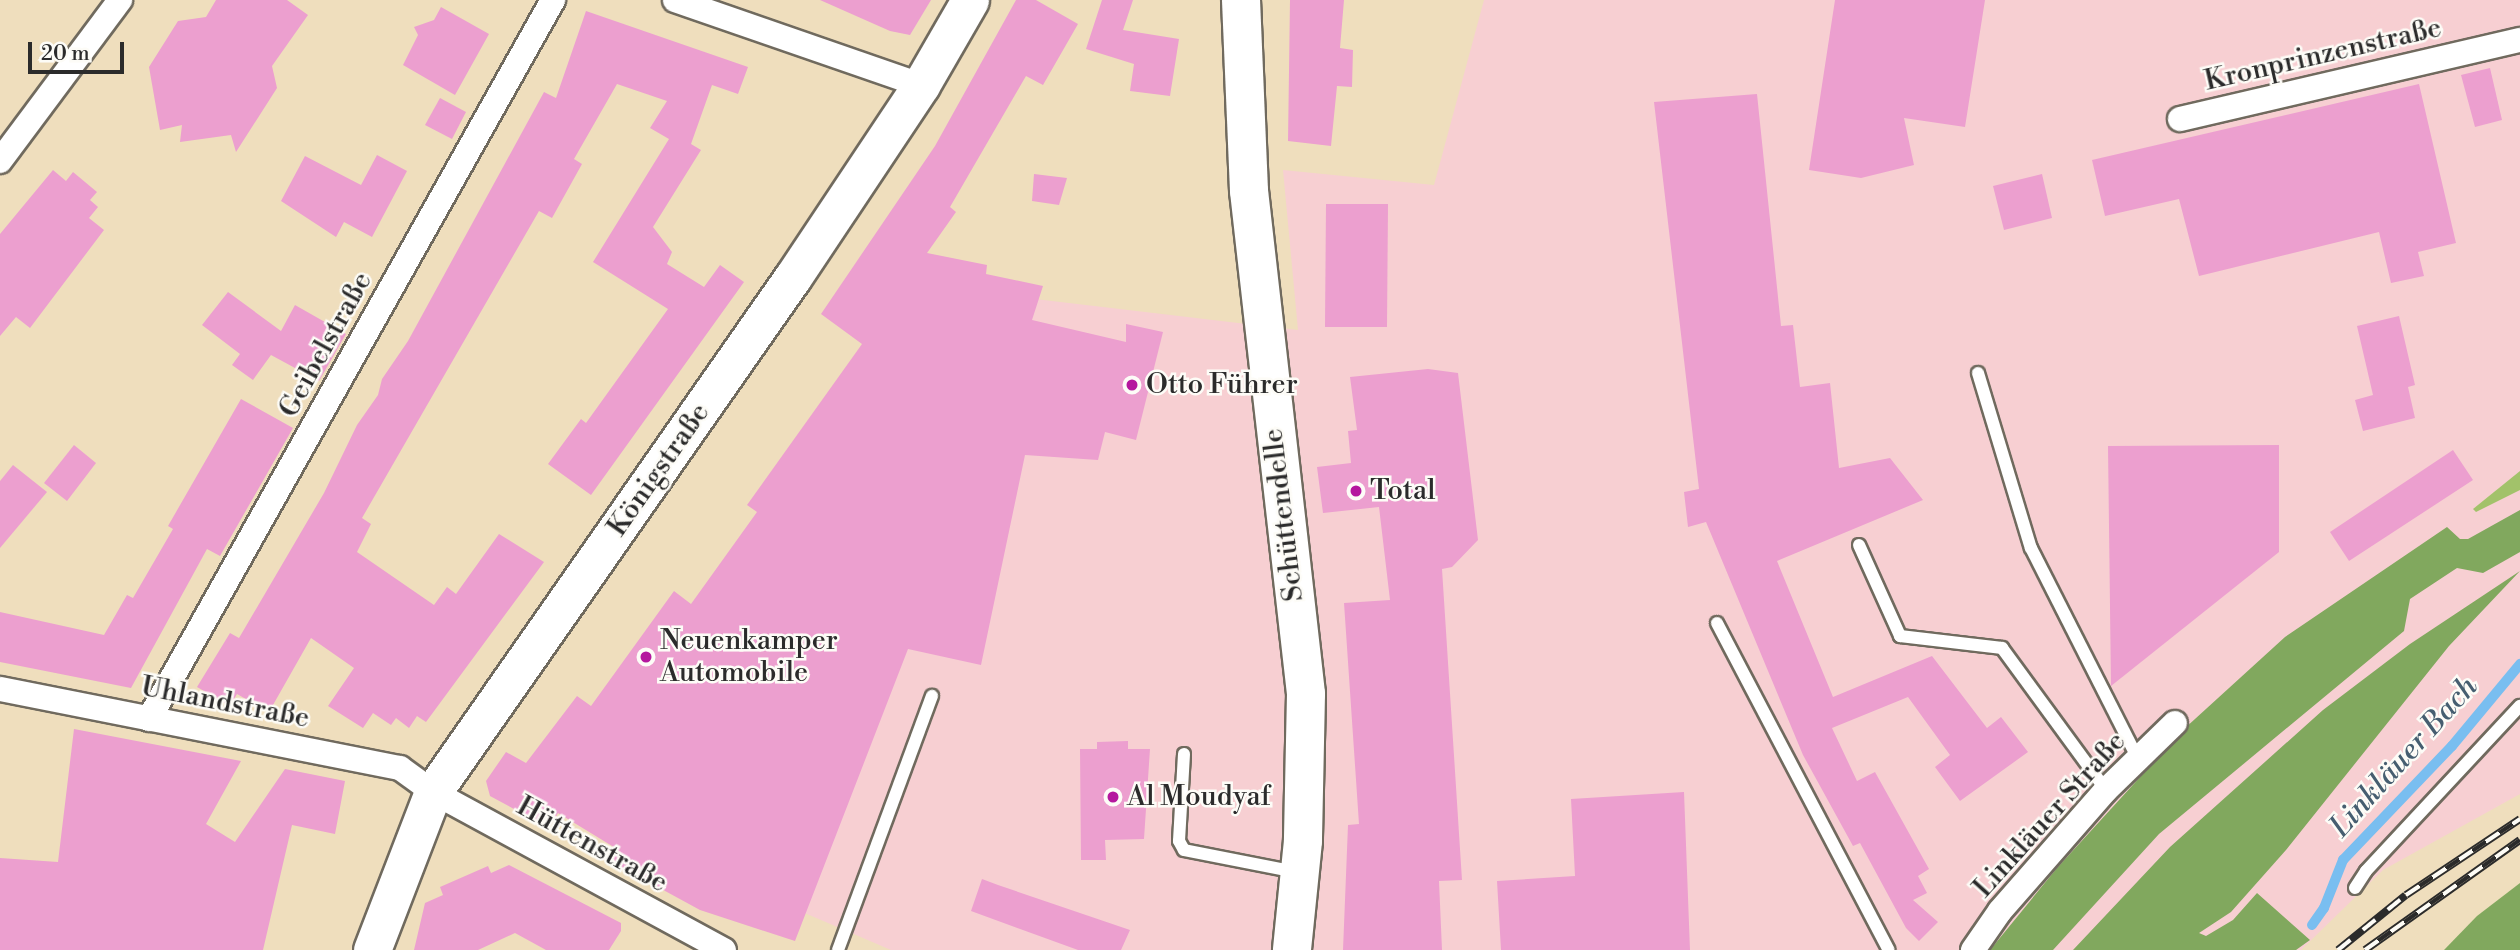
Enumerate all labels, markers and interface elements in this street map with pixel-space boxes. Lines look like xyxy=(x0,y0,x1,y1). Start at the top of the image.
street label: Kronprinzenstraße xyxy=(2201,11,2445,99)
scale bar xyxy=(32,28,128,72)
text: 20 m xyxy=(41,41,90,67)
street label: Geibelstraße xyxy=(272,267,380,423)
place label: Otto Führer xyxy=(1146,368,1298,402)
marker: Otto Führer xyxy=(1124,377,1140,393)
street label: Königstraße xyxy=(601,397,717,543)
street label: Schüttendelle xyxy=(1257,427,1311,603)
place label: Total xyxy=(1370,474,1435,508)
marker: Total xyxy=(1348,483,1364,499)
place label: Neuenkamper Automobile xyxy=(660,624,838,690)
marker: Neuenkamper Automobile xyxy=(638,649,654,665)
water label: Linkläuer Bach xyxy=(2323,669,2485,845)
street label: Uhlandstraße xyxy=(138,670,312,736)
street label: Linkläuer Straße xyxy=(1967,725,2133,905)
place label: Al Moudyaf xyxy=(1127,780,1271,814)
marker: Al Moudyaf xyxy=(1105,789,1121,805)
street label: Hüttenstraße xyxy=(511,790,673,900)

